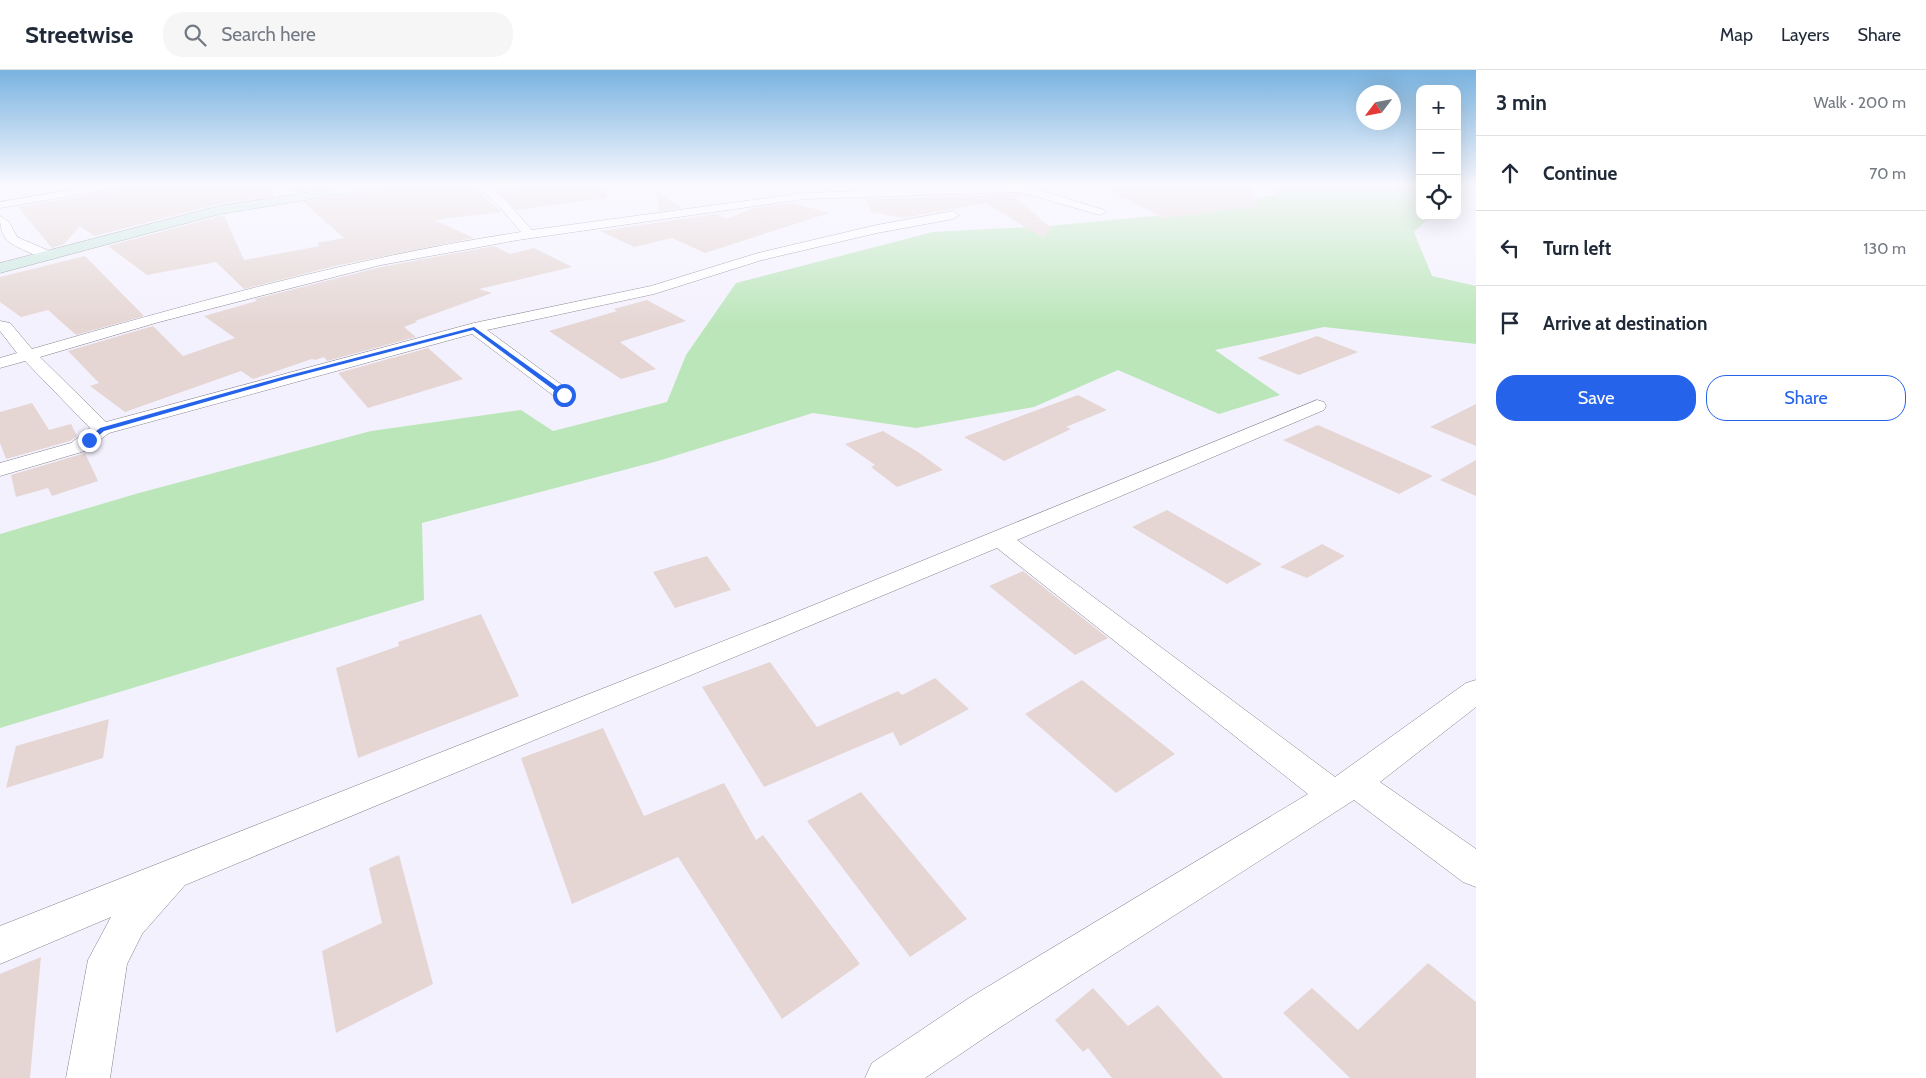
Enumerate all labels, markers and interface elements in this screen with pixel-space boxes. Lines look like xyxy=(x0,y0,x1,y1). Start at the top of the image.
search box xyxy=(163,12,513,57)
text: Streetwise xyxy=(25,20,133,49)
icon: search xyxy=(181,21,209,49)
text: Search here xyxy=(221,23,316,46)
text: Map xyxy=(1720,24,1753,46)
text: Layers xyxy=(1781,24,1830,46)
text: Share xyxy=(1858,24,1901,46)
north arrow xyxy=(1356,85,1401,130)
map controls xyxy=(1416,85,1461,220)
button: + xyxy=(1416,85,1461,130)
text: 3 min xyxy=(1496,90,1547,115)
text: Walk · 200 m xyxy=(1814,93,1906,112)
button: − xyxy=(1416,130,1461,175)
icon: ahead xyxy=(1496,159,1524,187)
text: Continue xyxy=(1543,162,1617,185)
text: 70 m xyxy=(1869,164,1906,183)
button: locate xyxy=(1416,175,1461,220)
icon: left xyxy=(1496,234,1524,262)
text: Turn left xyxy=(1543,237,1611,260)
text: 130 m xyxy=(1863,239,1906,258)
icon: arrive xyxy=(1496,309,1524,337)
text: Arrive at destination xyxy=(1543,312,1707,335)
button: Save xyxy=(1496,375,1696,421)
button: Share xyxy=(1706,375,1906,421)
route start xyxy=(553,384,576,407)
route end xyxy=(78,429,101,452)

